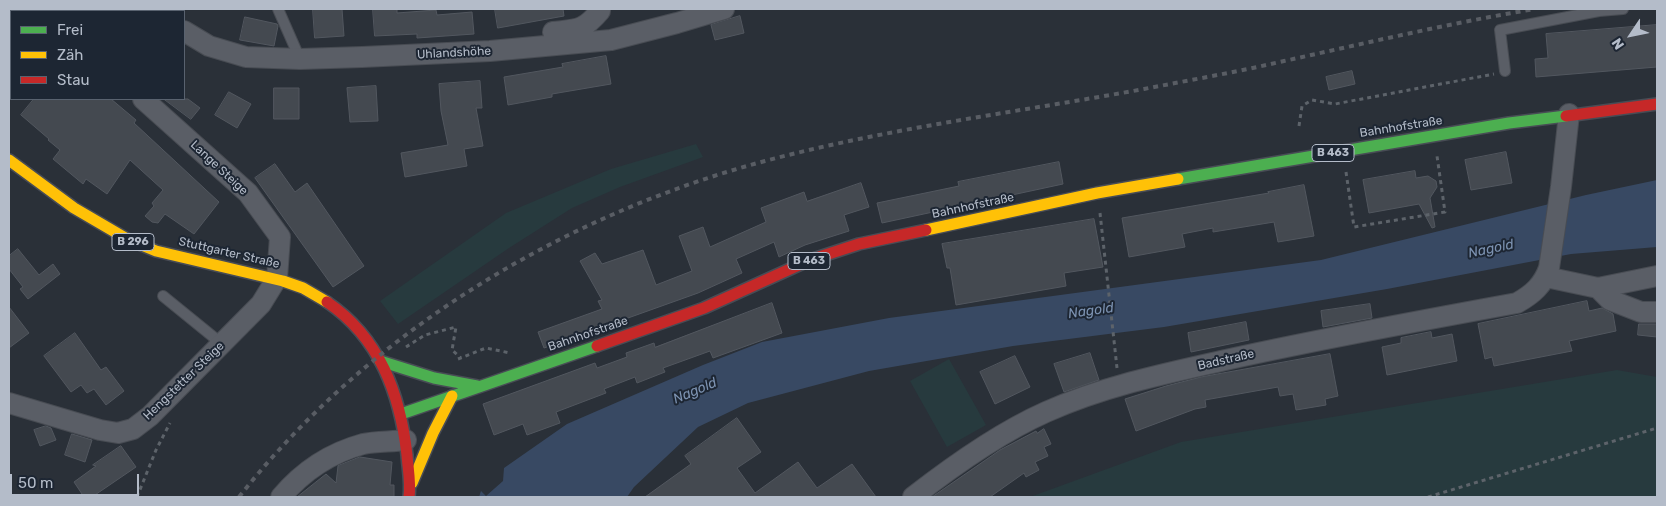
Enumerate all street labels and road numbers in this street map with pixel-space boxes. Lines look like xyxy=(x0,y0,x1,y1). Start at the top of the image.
street label: Uhlandshöhe xyxy=(417,44,491,62)
street label: Bahnhofstraße xyxy=(1359,113,1443,141)
street label: Lange Steige xyxy=(187,138,251,198)
road number: B 463 xyxy=(1312,144,1354,162)
street label: Bahnhofstraße xyxy=(931,190,1015,222)
road number: B 296 xyxy=(112,233,154,250)
street label: Stuttgarter Straße xyxy=(177,234,281,272)
road number: B 463 xyxy=(788,252,830,270)
street label: Bahnhofstraße xyxy=(546,314,630,354)
street label: Hengstetter Steige xyxy=(141,339,227,423)
street label: Badstraße xyxy=(1196,347,1256,373)

